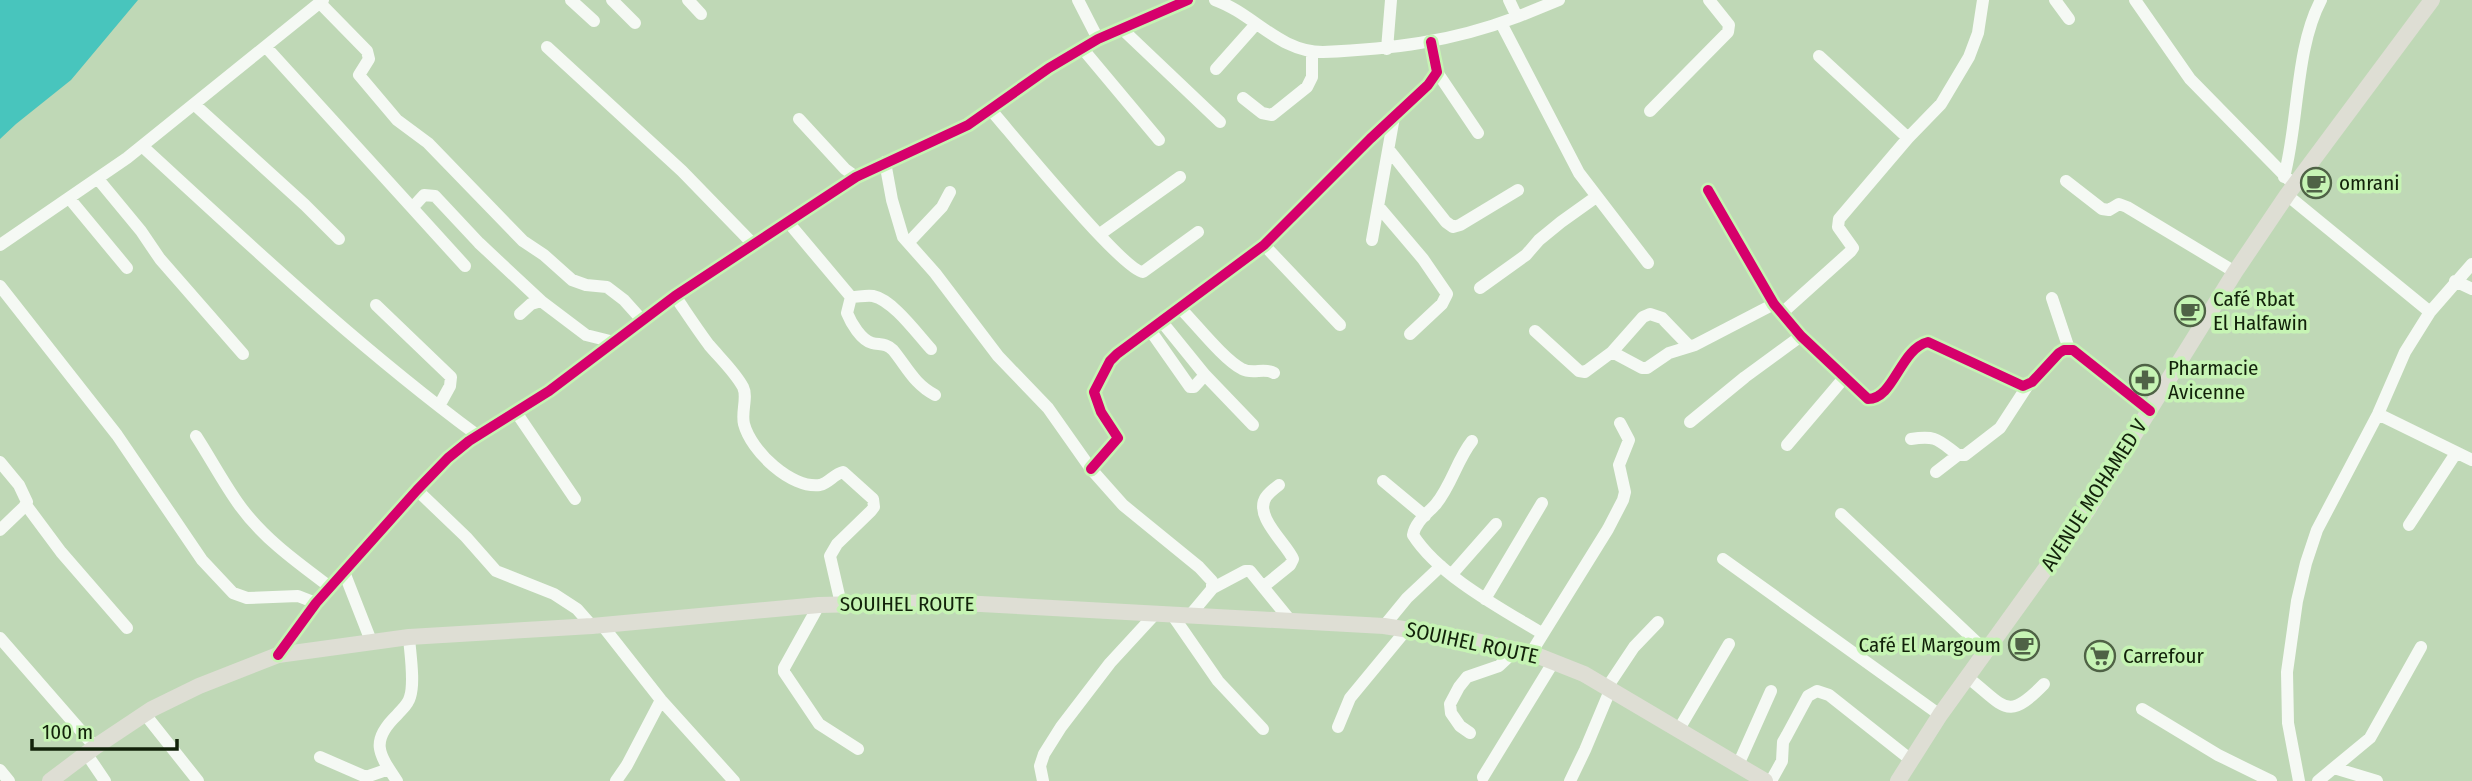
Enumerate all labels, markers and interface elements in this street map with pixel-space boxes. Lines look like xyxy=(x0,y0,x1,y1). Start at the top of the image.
cafe icon: omrani xyxy=(2299,166,2333,200)
place label: omrani xyxy=(2339,170,2400,196)
place label: Café Rbat El Halfawin xyxy=(2213,286,2308,336)
cafe icon: Café Rbat El Halfawin xyxy=(2173,294,2207,328)
place label: Pharmacie Avicenne xyxy=(2168,355,2258,405)
pharmacy icon: Pharmacie Avicenne xyxy=(2128,363,2162,397)
street label: AVENUE MOHAMED V xyxy=(2035,414,2153,576)
street label: SOUIHEL ROUTE xyxy=(840,591,974,617)
street label: SOUIHEL ROUTE xyxy=(1403,616,1541,670)
cafe icon: Café El Margoum xyxy=(2007,628,2041,662)
place label: Café El Margoum xyxy=(1859,632,2001,658)
supermarket icon: Carrefour xyxy=(2083,639,2117,673)
place label: Carrefour xyxy=(2123,643,2204,669)
scale bar xyxy=(32,708,177,752)
text: 100 m xyxy=(42,719,93,745)

